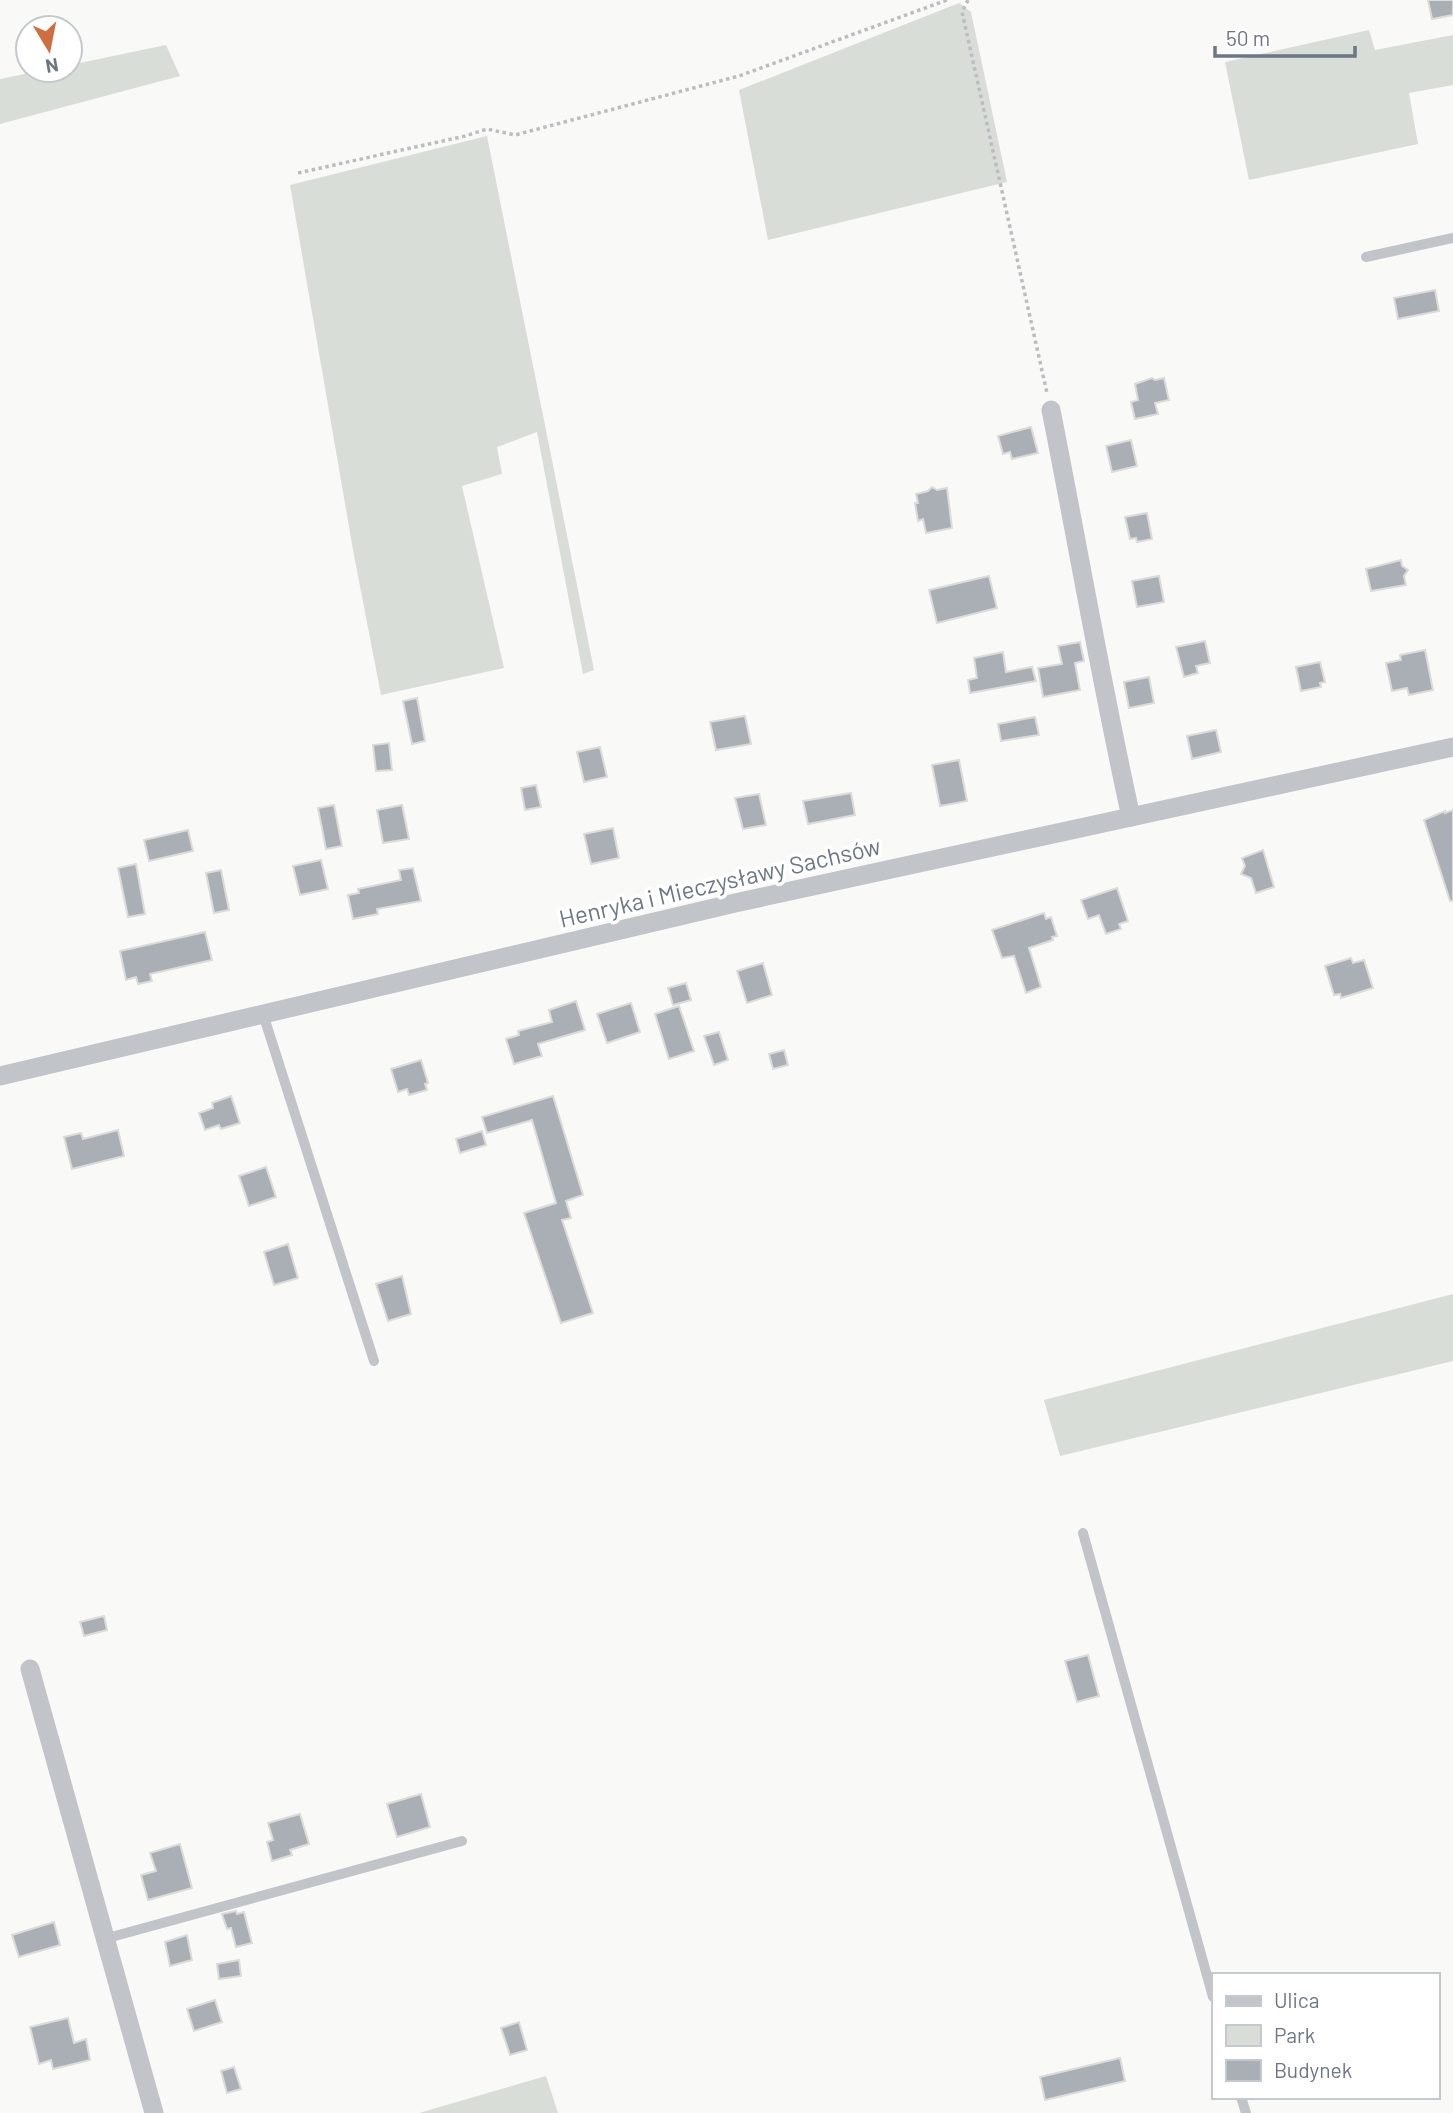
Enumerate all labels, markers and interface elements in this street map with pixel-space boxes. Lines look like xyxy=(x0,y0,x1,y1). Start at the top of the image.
north arrow xyxy=(14,14,84,84)
scale bar xyxy=(1215,14,1355,58)
text: 50 m xyxy=(1226,25,1270,50)
text: N xyxy=(44,54,60,79)
street label: Henryka i Mieczysławy Sachsów xyxy=(556,830,883,933)
legend xyxy=(1212,1973,1439,2099)
text: Ulica xyxy=(1274,1987,1319,2012)
text: Park xyxy=(1274,2022,1315,2047)
text: Budynek xyxy=(1274,2057,1352,2082)

